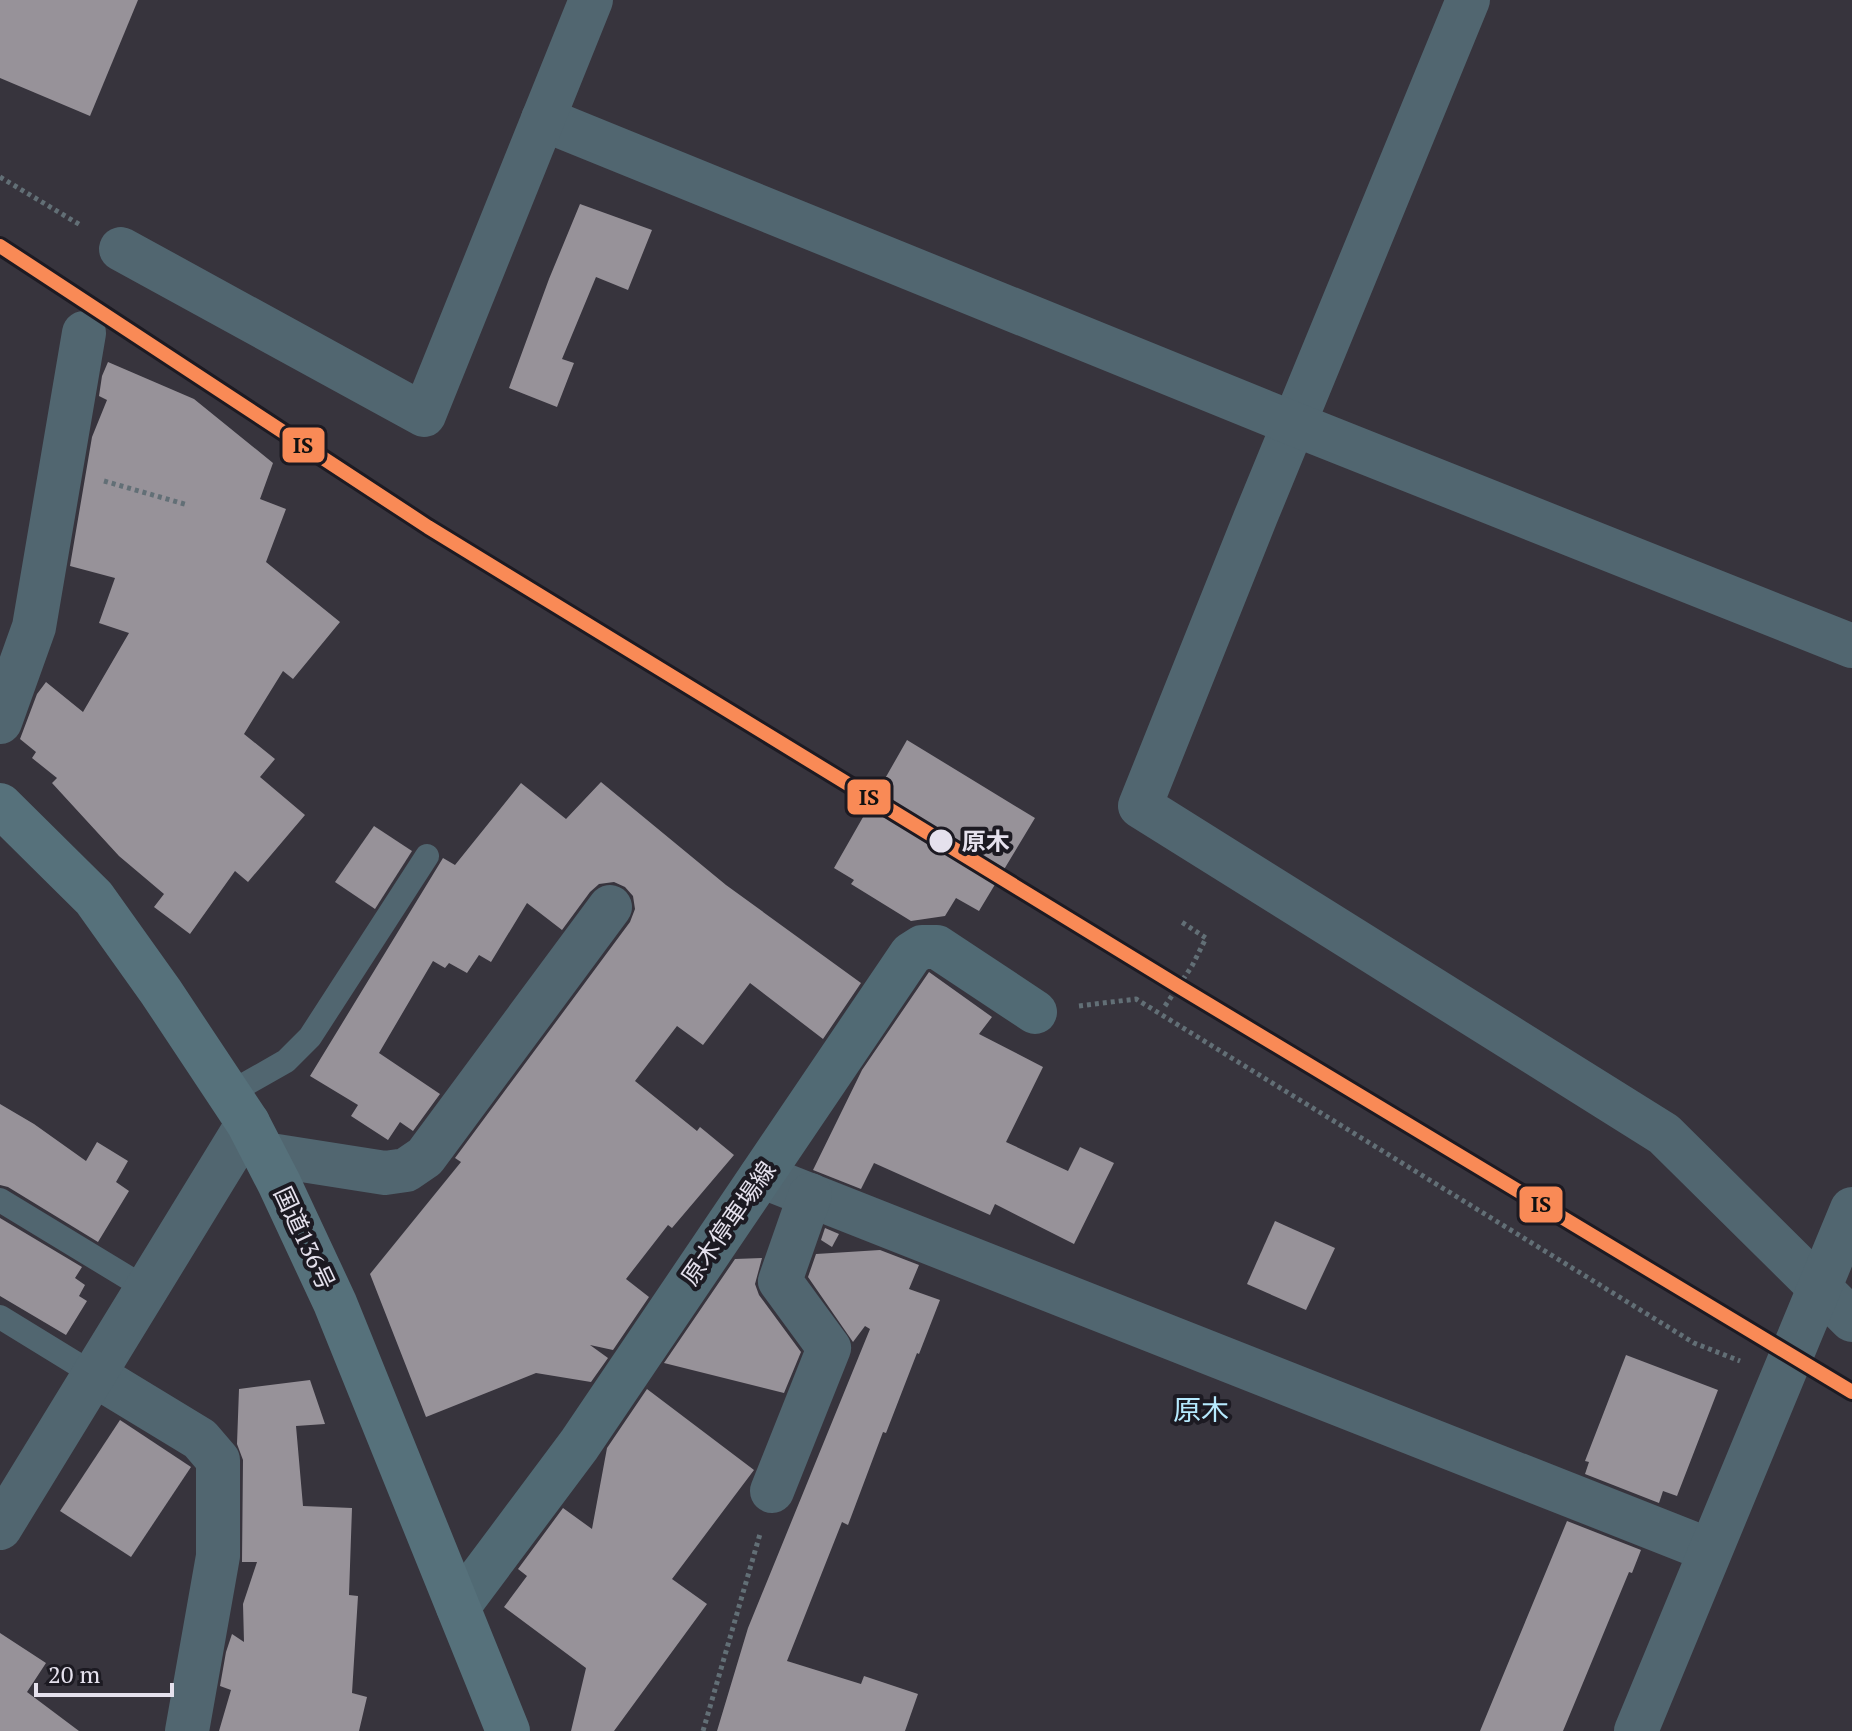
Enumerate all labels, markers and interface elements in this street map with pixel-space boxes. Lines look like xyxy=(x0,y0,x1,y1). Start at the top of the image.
line badge: IS xyxy=(281,426,326,464)
text: IS xyxy=(293,430,313,459)
line badge: IS xyxy=(846,778,892,816)
text: IS xyxy=(859,782,879,811)
place label: 原木 xyxy=(962,825,1010,857)
marker: 原木 xyxy=(927,827,955,855)
street label: 原木停車場線 xyxy=(674,1155,782,1291)
street label: 国道136号 xyxy=(267,1181,343,1295)
line badge: IS xyxy=(1518,1185,1564,1224)
text: IS xyxy=(1531,1189,1551,1218)
district label: 原木 xyxy=(1173,1391,1229,1428)
scale bar xyxy=(36,1647,172,1697)
text: 20 m xyxy=(48,1658,100,1690)

